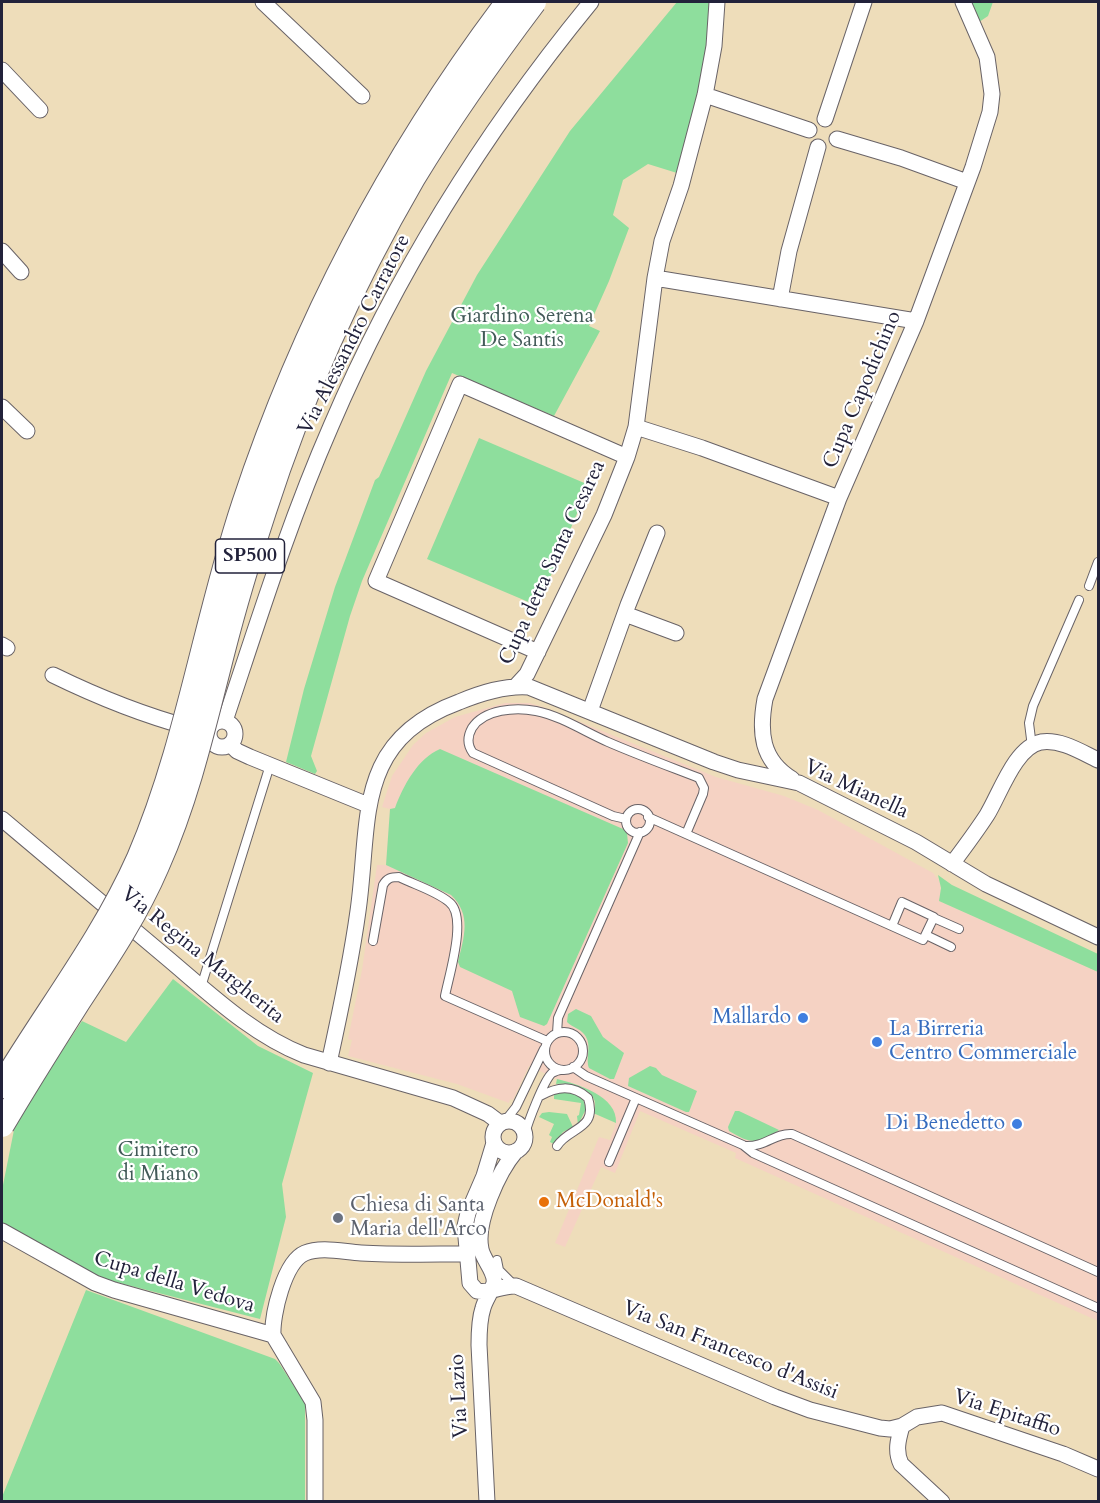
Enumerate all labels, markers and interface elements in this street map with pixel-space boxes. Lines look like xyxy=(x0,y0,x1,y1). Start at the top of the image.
street label: Via Alessandro Carratore xyxy=(294,231,416,439)
park label: Giardino Serena De Santis xyxy=(450,304,594,354)
street label: Cupa Capodichino xyxy=(818,308,908,472)
street label: Cupa detta Santa Cesarea xyxy=(494,457,612,669)
road number: SP500 xyxy=(216,539,284,573)
street label: Via Mianella xyxy=(800,755,912,825)
street label: Via Regina Margherita xyxy=(115,882,289,1030)
place label: Mallardo xyxy=(712,1005,791,1031)
marker: Mallardo xyxy=(796,1011,810,1025)
place label: La Birreria Centro Commerciale xyxy=(889,1017,1077,1067)
marker: La Birreria Centro Commerciale xyxy=(870,1035,884,1049)
place label: Di Benedetto xyxy=(886,1111,1005,1137)
marker: Di Benedetto xyxy=(1010,1117,1024,1131)
park label: Cimitero di Miano xyxy=(118,1138,198,1188)
place label: McDonald's xyxy=(556,1189,663,1215)
place label: Chiesa di Santa Maria dell'Arco xyxy=(350,1193,487,1243)
marker: McDonald's xyxy=(537,1195,551,1209)
marker: Chiesa di Santa Maria dell'Arco xyxy=(331,1211,345,1225)
street label: Cupa della Vedova xyxy=(91,1247,257,1319)
street label: Via San Francesco d'Assisi xyxy=(618,1296,842,1406)
street label: Via Lazio xyxy=(445,1353,475,1439)
street label: Via Epitaffio xyxy=(950,1385,1064,1443)

